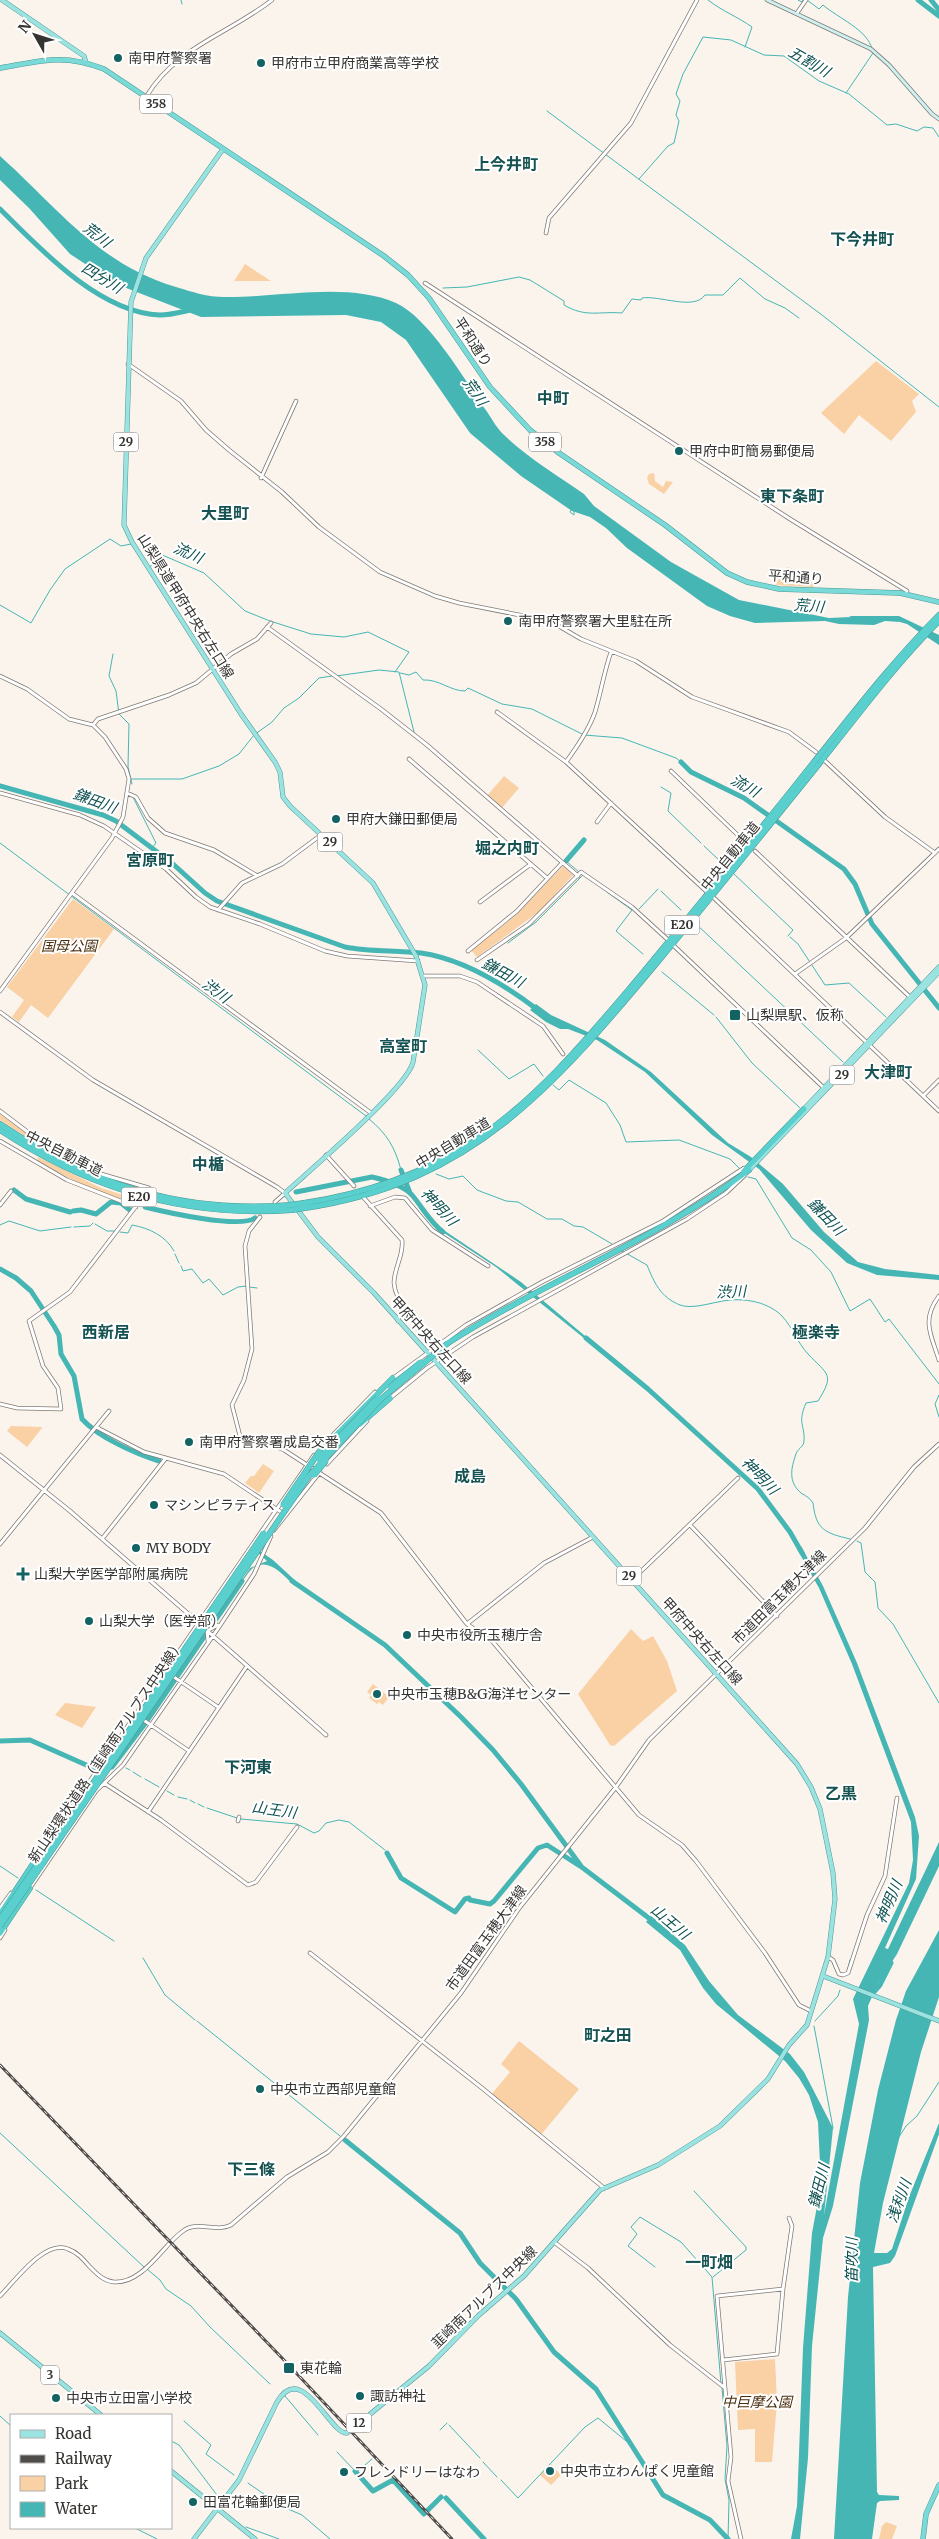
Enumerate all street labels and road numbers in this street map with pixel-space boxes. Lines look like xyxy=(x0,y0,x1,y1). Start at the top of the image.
road number: 358 xyxy=(140,95,172,114)
street label: 平和通り xyxy=(450,314,496,370)
road number: 29 xyxy=(114,432,138,452)
road number: 358 xyxy=(529,432,561,452)
street label: 山梨県道甲府中央右左口線 xyxy=(134,530,238,682)
street label: 平和通り xyxy=(767,566,825,588)
street label: 中央自動車道 xyxy=(697,818,763,894)
road number: 29 xyxy=(318,832,342,852)
road number: E20 xyxy=(664,916,700,934)
road number: 29 xyxy=(830,1066,854,1084)
street label: 中央自動車道 xyxy=(412,1114,494,1172)
street label: 中央自動車道 xyxy=(22,1126,106,1180)
road number: E20 xyxy=(122,1188,156,1206)
street label: 甲府中央右左口線 xyxy=(387,1292,475,1388)
street label: 市道田富玉穂大津線 xyxy=(728,1546,830,1648)
road number: 29 xyxy=(616,1566,642,1585)
street label: 甲府中央右左口線 xyxy=(658,1593,746,1689)
street label: 新山梨環状道路（韮崎南アルプス中央線） xyxy=(24,1636,188,1866)
street label: 市道田富玉穂大津線 xyxy=(442,1882,530,1994)
street label: 韮崎南アルプス中央線 xyxy=(427,2242,541,2352)
road number: 3 xyxy=(41,2366,59,2384)
road number: 12 xyxy=(346,2414,372,2432)

